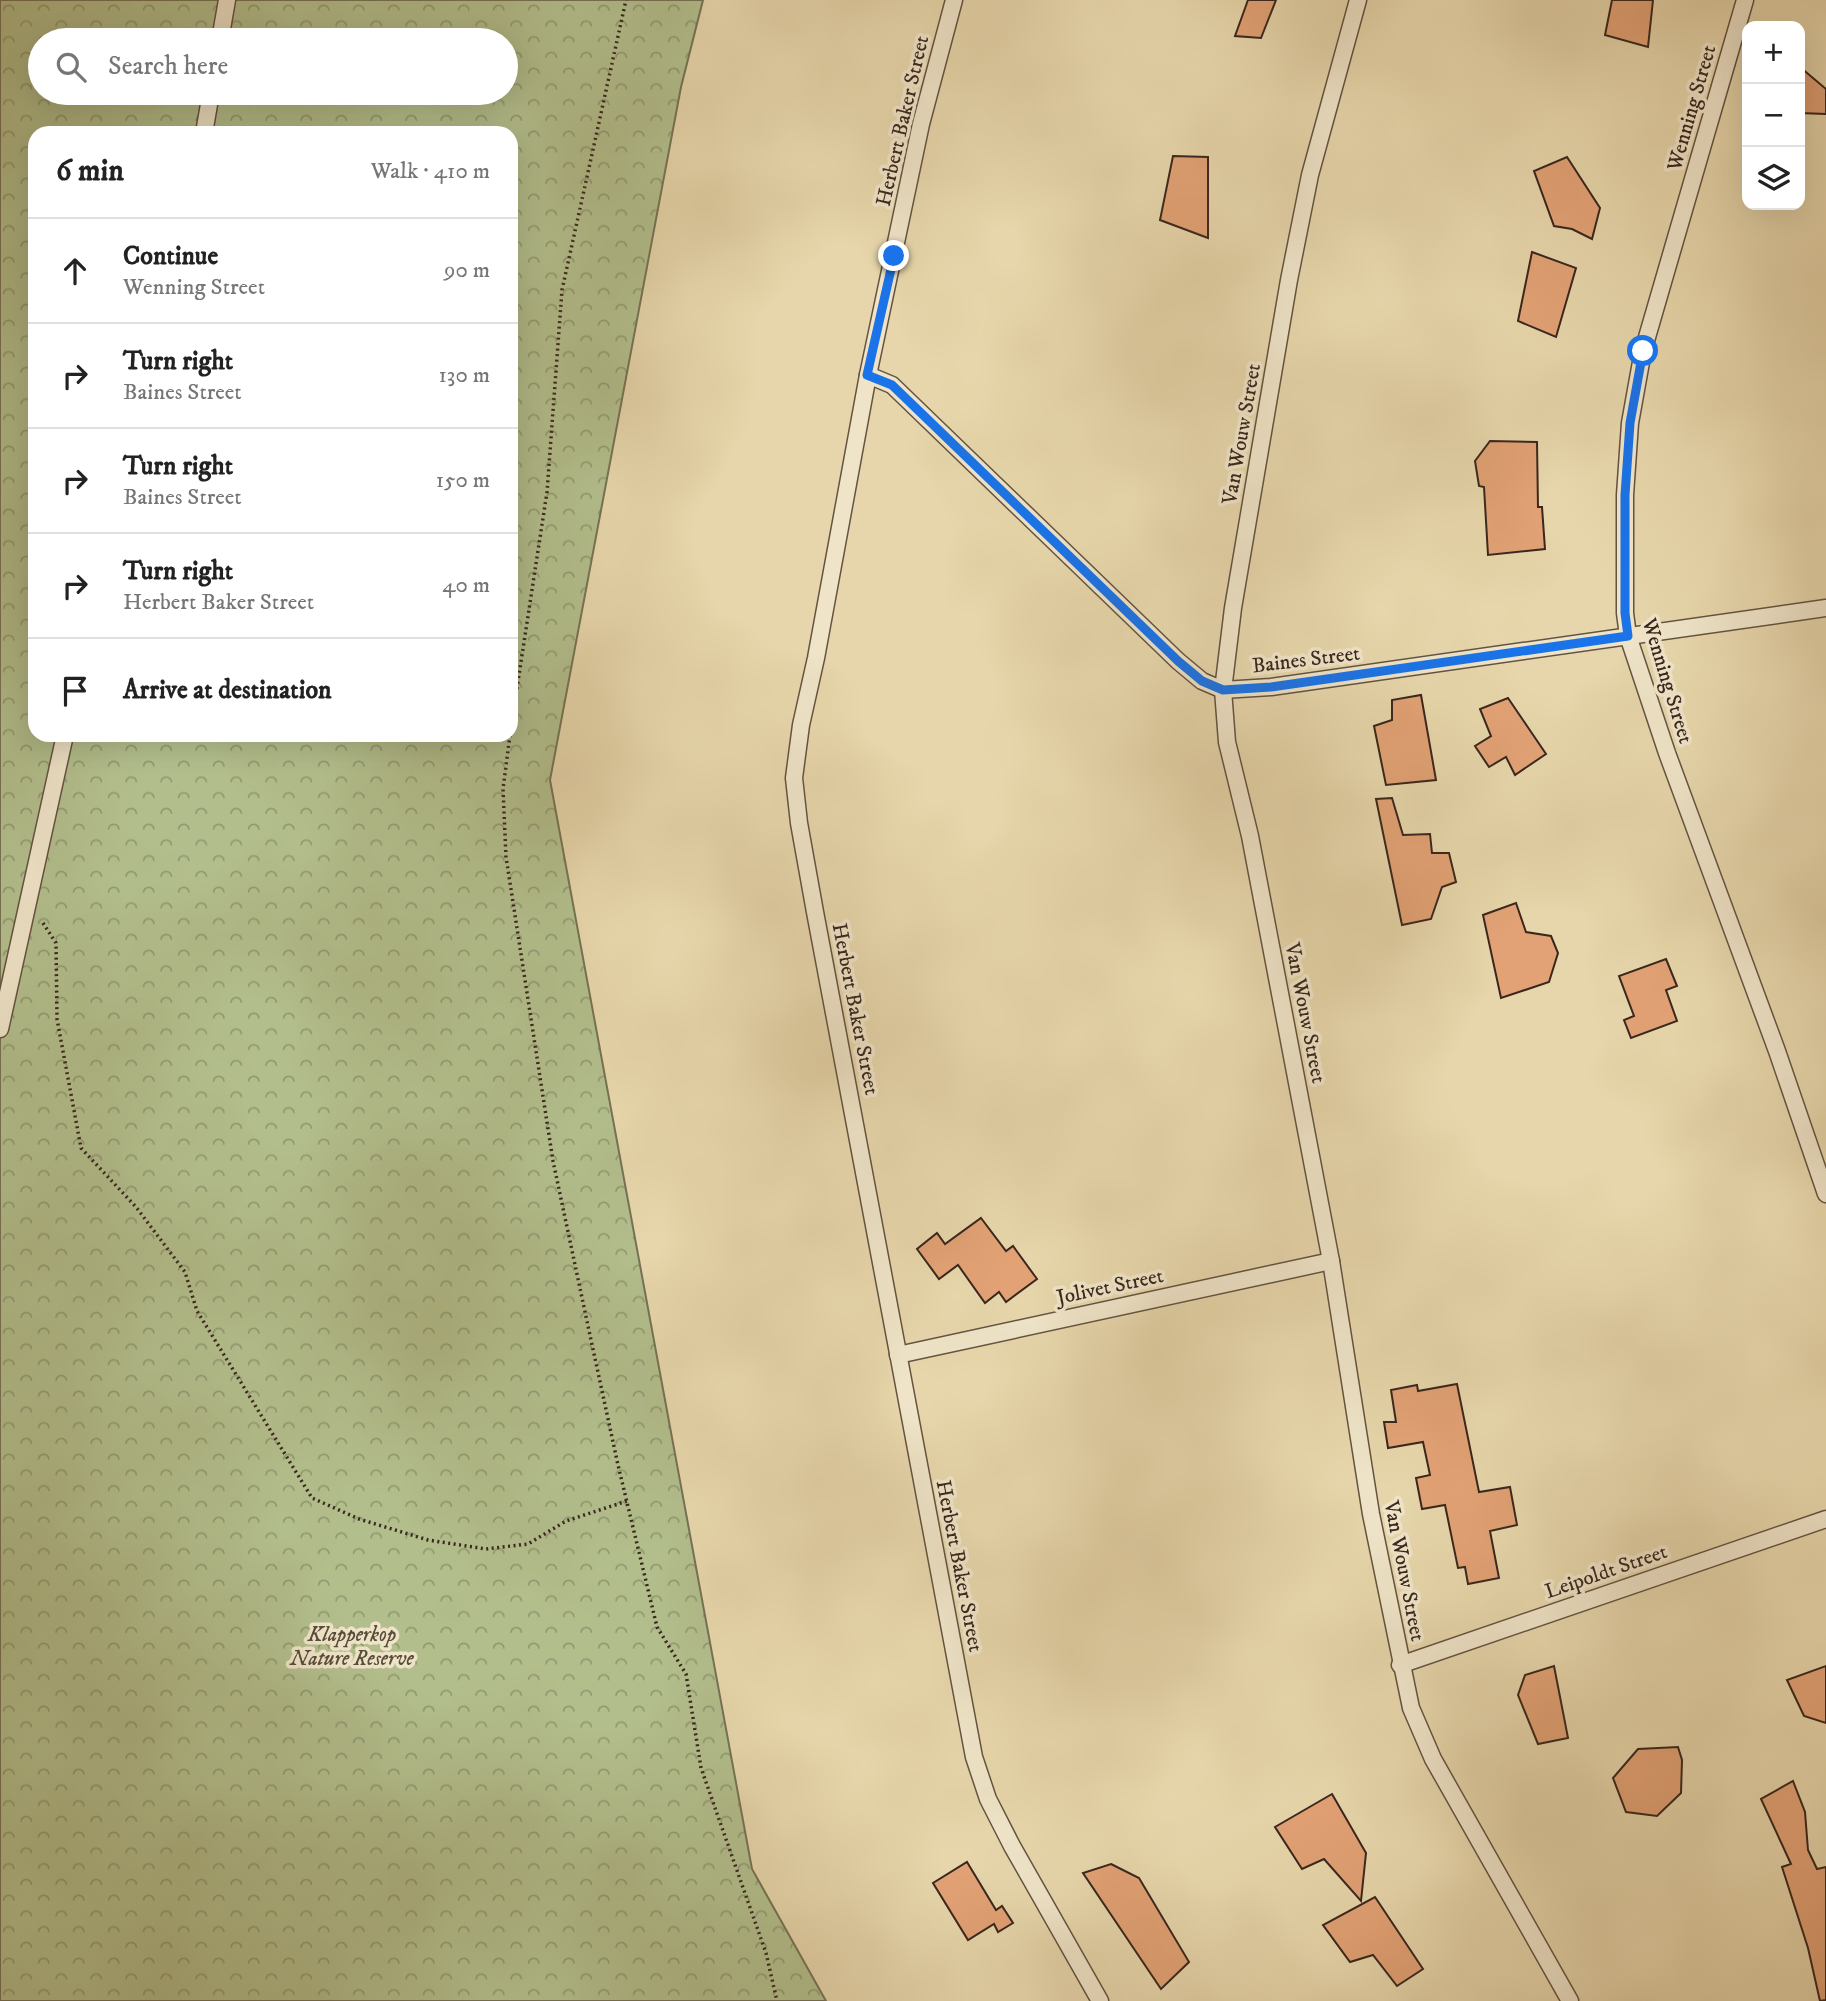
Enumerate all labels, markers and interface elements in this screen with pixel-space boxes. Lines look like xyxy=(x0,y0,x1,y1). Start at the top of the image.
map controls xyxy=(1742,21,1805,210)
button: + xyxy=(1742,21,1805,84)
search box xyxy=(28,28,518,105)
street label: Herbert Baker Street xyxy=(871,33,935,209)
street label: Wenning Street xyxy=(1661,42,1722,175)
icon: search xyxy=(52,48,90,86)
text: Search here xyxy=(108,50,228,83)
button: − xyxy=(1742,84,1805,147)
button: layers xyxy=(1742,147,1805,210)
text: 6 min xyxy=(56,153,124,190)
text: Walk · 410 m xyxy=(371,157,490,186)
text: Continue xyxy=(123,240,218,273)
route end xyxy=(878,240,909,271)
icon: ahead xyxy=(56,252,94,290)
text: 90 m xyxy=(444,256,490,285)
text: Wenning Street xyxy=(123,273,265,302)
route start xyxy=(1627,335,1658,366)
text: Turn right xyxy=(123,345,233,378)
icon: right xyxy=(56,357,94,395)
text: 130 m xyxy=(438,361,490,390)
street label: Van Wouw Street xyxy=(1217,361,1267,507)
text: Baines Street xyxy=(123,378,242,407)
text: Turn right xyxy=(123,450,233,483)
icon: right xyxy=(56,462,94,500)
text: 150 m xyxy=(436,466,490,495)
text: Baines Street xyxy=(123,483,242,512)
text: Turn right xyxy=(123,555,233,588)
icon: right xyxy=(56,567,94,605)
text: 40 m xyxy=(442,571,490,600)
text: Herbert Baker Street xyxy=(123,588,314,617)
street label: Wenning Street xyxy=(1635,614,1698,747)
street label: Baines Street xyxy=(1251,640,1362,680)
icon: arrive xyxy=(56,672,94,710)
text: Arrive at destination xyxy=(123,674,332,707)
street label: Herbert Baker Street xyxy=(826,921,884,1097)
street label: Van Wouw Street xyxy=(1278,940,1331,1086)
street label: Jolivet Street xyxy=(1052,1263,1166,1311)
street label: Herbert Baker Street xyxy=(930,1478,988,1654)
street label: Van Wouw Street xyxy=(1377,1498,1430,1644)
street label: Leipoldt Street xyxy=(1541,1539,1671,1605)
park label: Klapperkop Nature Reserve xyxy=(289,1622,414,1672)

